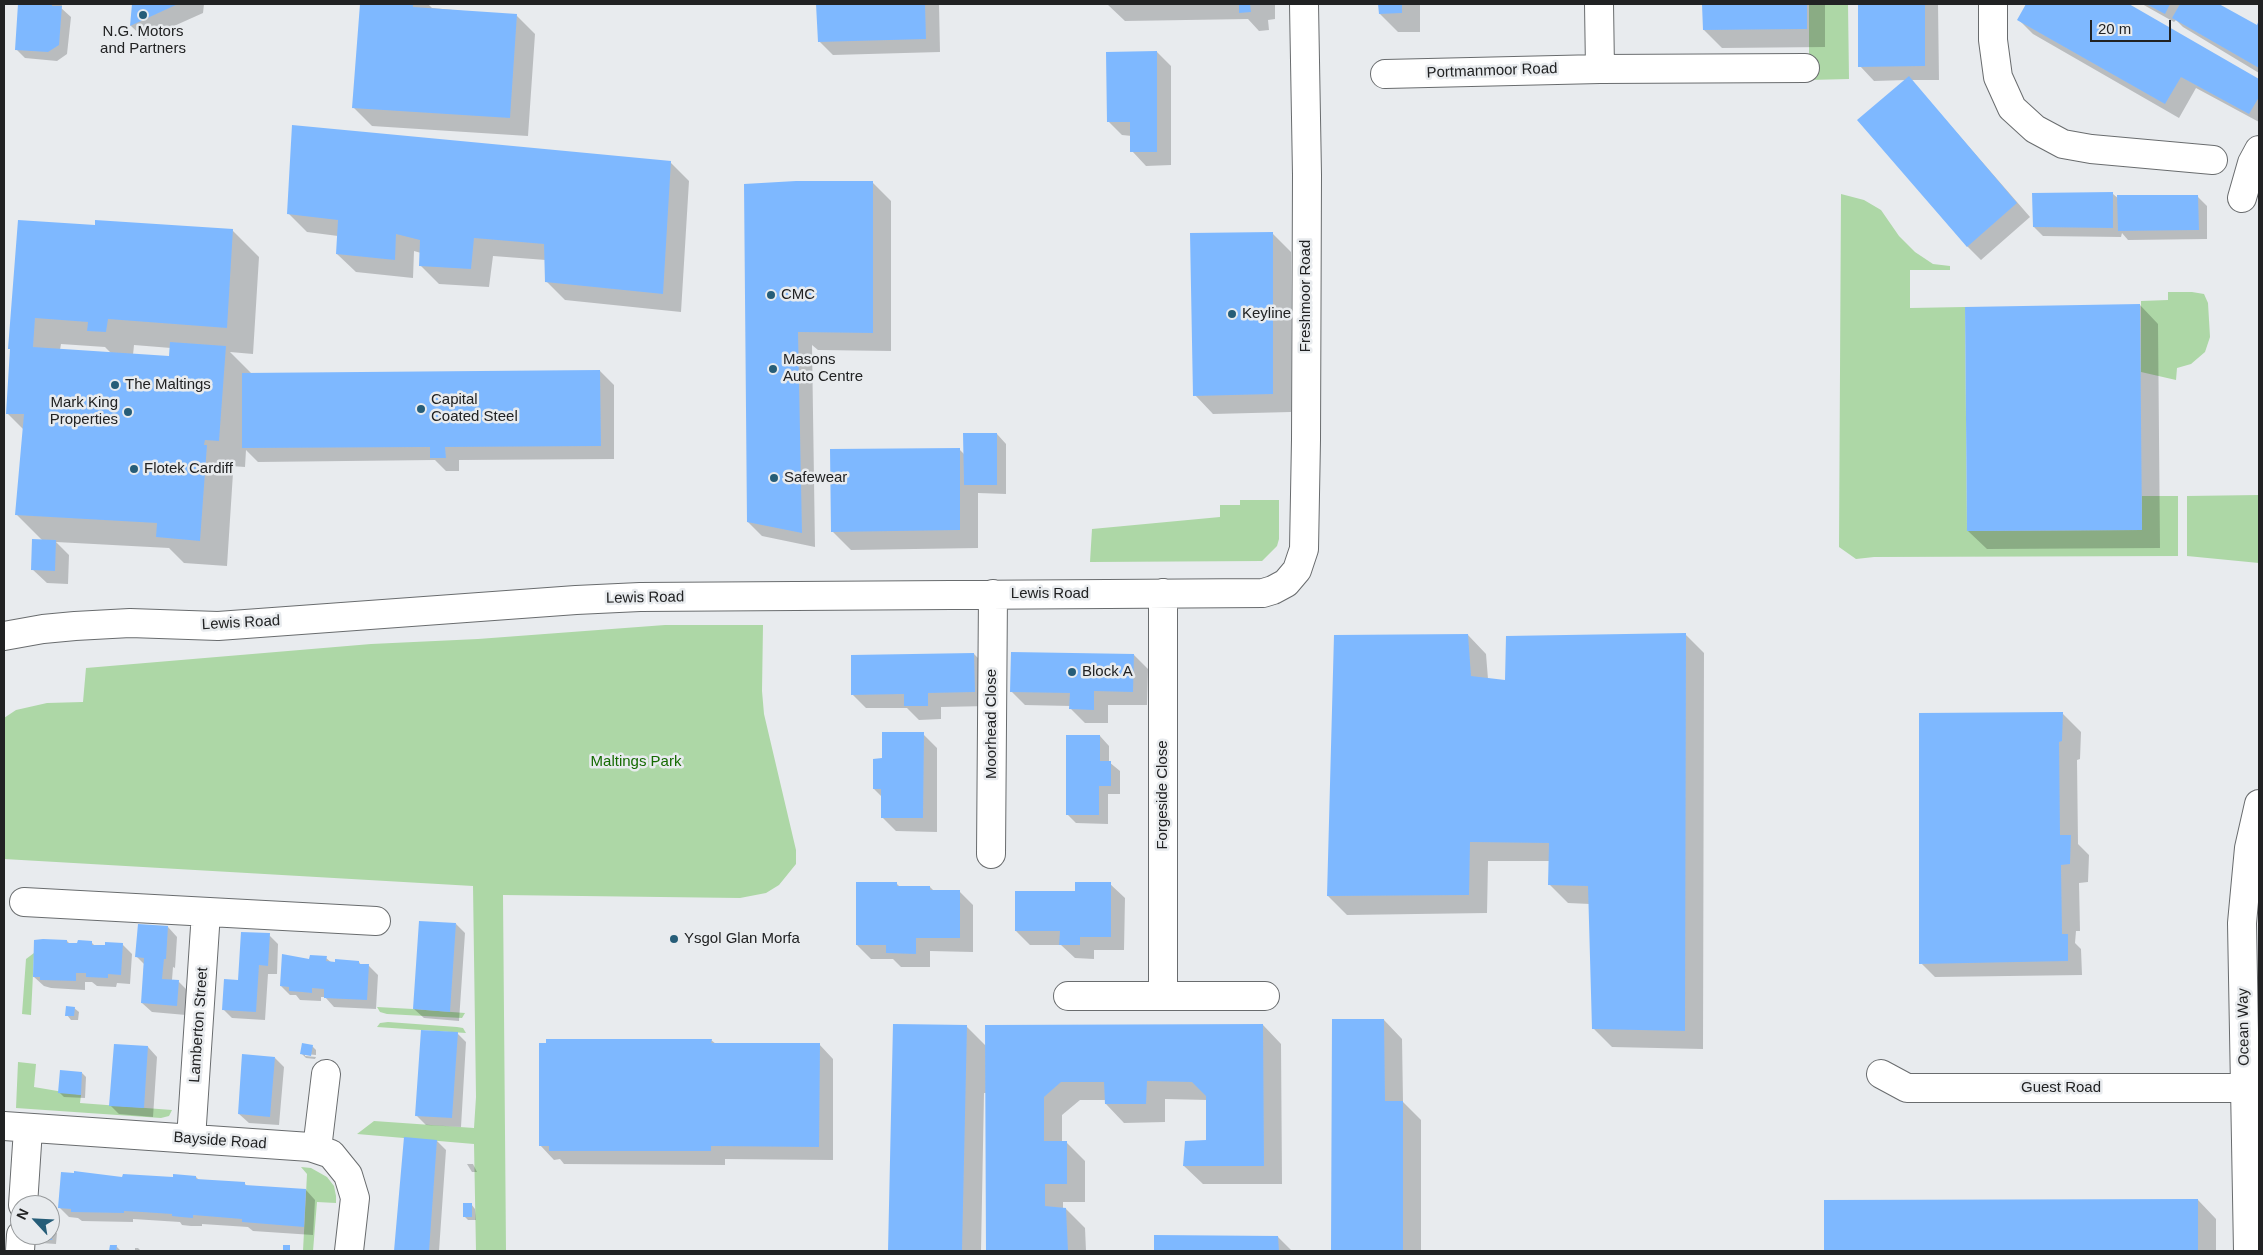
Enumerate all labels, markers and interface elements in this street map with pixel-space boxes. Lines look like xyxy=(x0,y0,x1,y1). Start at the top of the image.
marker: N.G. Motors and Partners xyxy=(137,9,149,21)
scale bar xyxy=(2093,10,2174,42)
text: 20 m xyxy=(2098,20,2131,37)
place label: N.G. Motors and Partners xyxy=(100,23,186,58)
street label: Portmanmoor Road xyxy=(1426,60,1558,82)
street label: Freshmoor Road xyxy=(1297,240,1315,352)
place label: CMC xyxy=(781,286,815,304)
marker: CMC xyxy=(765,289,777,301)
place label: Keyline xyxy=(1242,305,1291,323)
marker: Keyline xyxy=(1226,308,1238,320)
place label: Masons Auto Centre xyxy=(783,351,863,386)
marker: Masons Auto Centre xyxy=(767,363,779,375)
place label: The Maltings xyxy=(125,376,211,394)
marker: The Maltings xyxy=(109,379,121,391)
place label: Capital Coated Steel xyxy=(431,391,518,426)
place label: Mark King Properties xyxy=(50,394,118,429)
marker: Capital Coated Steel xyxy=(415,403,427,415)
marker: Mark King Properties xyxy=(122,406,134,418)
place label: Flotek Cardiff xyxy=(144,460,233,478)
marker: Flotek Cardiff xyxy=(128,463,140,475)
place label: Safewear xyxy=(784,469,847,487)
marker: Safewear xyxy=(768,472,780,484)
street label: Lewis Road xyxy=(1011,585,1089,603)
street label: Lewis Road xyxy=(606,588,684,608)
street label: Lewis Road xyxy=(201,612,281,634)
place label: Block A xyxy=(1082,663,1133,681)
marker: Block A xyxy=(1066,666,1078,678)
street label: Moorhead Close xyxy=(983,669,1001,779)
street label: Forgeside Close xyxy=(1154,740,1172,850)
park label: Maltings Park xyxy=(591,753,681,771)
place label: Ysgol Glan Morfa xyxy=(684,930,800,948)
marker: Ysgol Glan Morfa xyxy=(668,933,680,945)
street label: Lamberton Street xyxy=(186,967,212,1083)
street label: Ocean Way xyxy=(2234,988,2254,1066)
street label: Guest Road xyxy=(2021,1079,2101,1097)
street label: Bayside Road xyxy=(173,1129,267,1153)
north arrow xyxy=(10,1195,60,1245)
text: N xyxy=(13,1206,32,1222)

